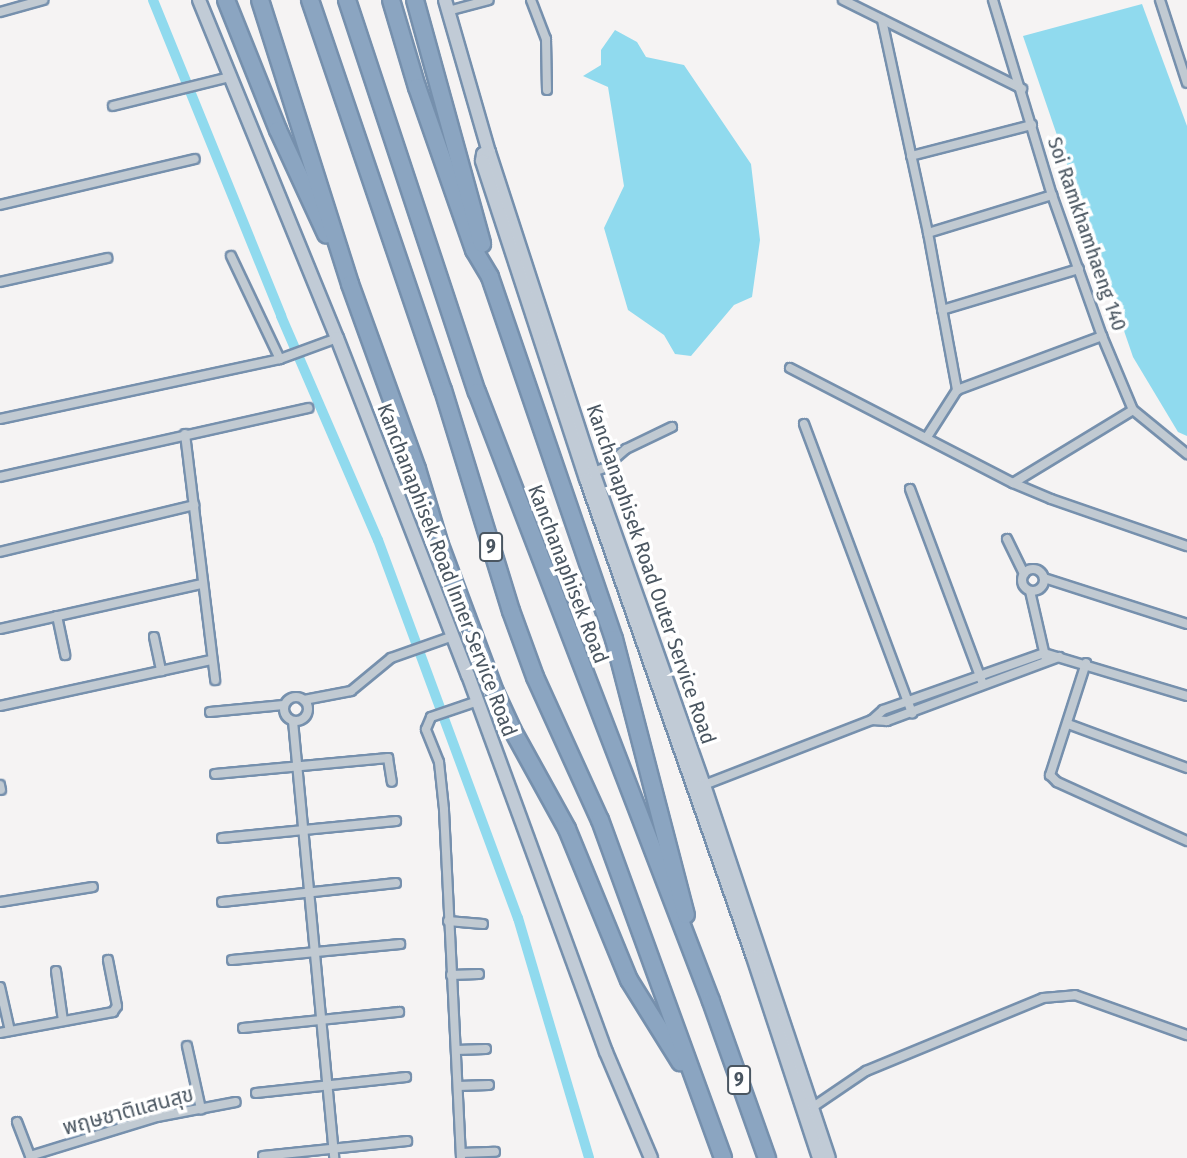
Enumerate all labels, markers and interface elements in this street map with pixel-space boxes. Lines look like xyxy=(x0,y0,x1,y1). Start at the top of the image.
street label: Soi Ramkhamhaeng 140 xyxy=(1042,134,1132,334)
street label: Kanchanaphisek Road Inner Service Road xyxy=(372,400,522,740)
street label: Kanchanaphisek Road Outer Service Road xyxy=(581,401,721,747)
street label: Kanchanaphisek Road xyxy=(522,481,614,667)
road number: 9 xyxy=(479,532,503,562)
road number: 9 xyxy=(727,1064,751,1096)
street label: พฤษชาติแสนสุข xyxy=(60,1081,196,1141)

